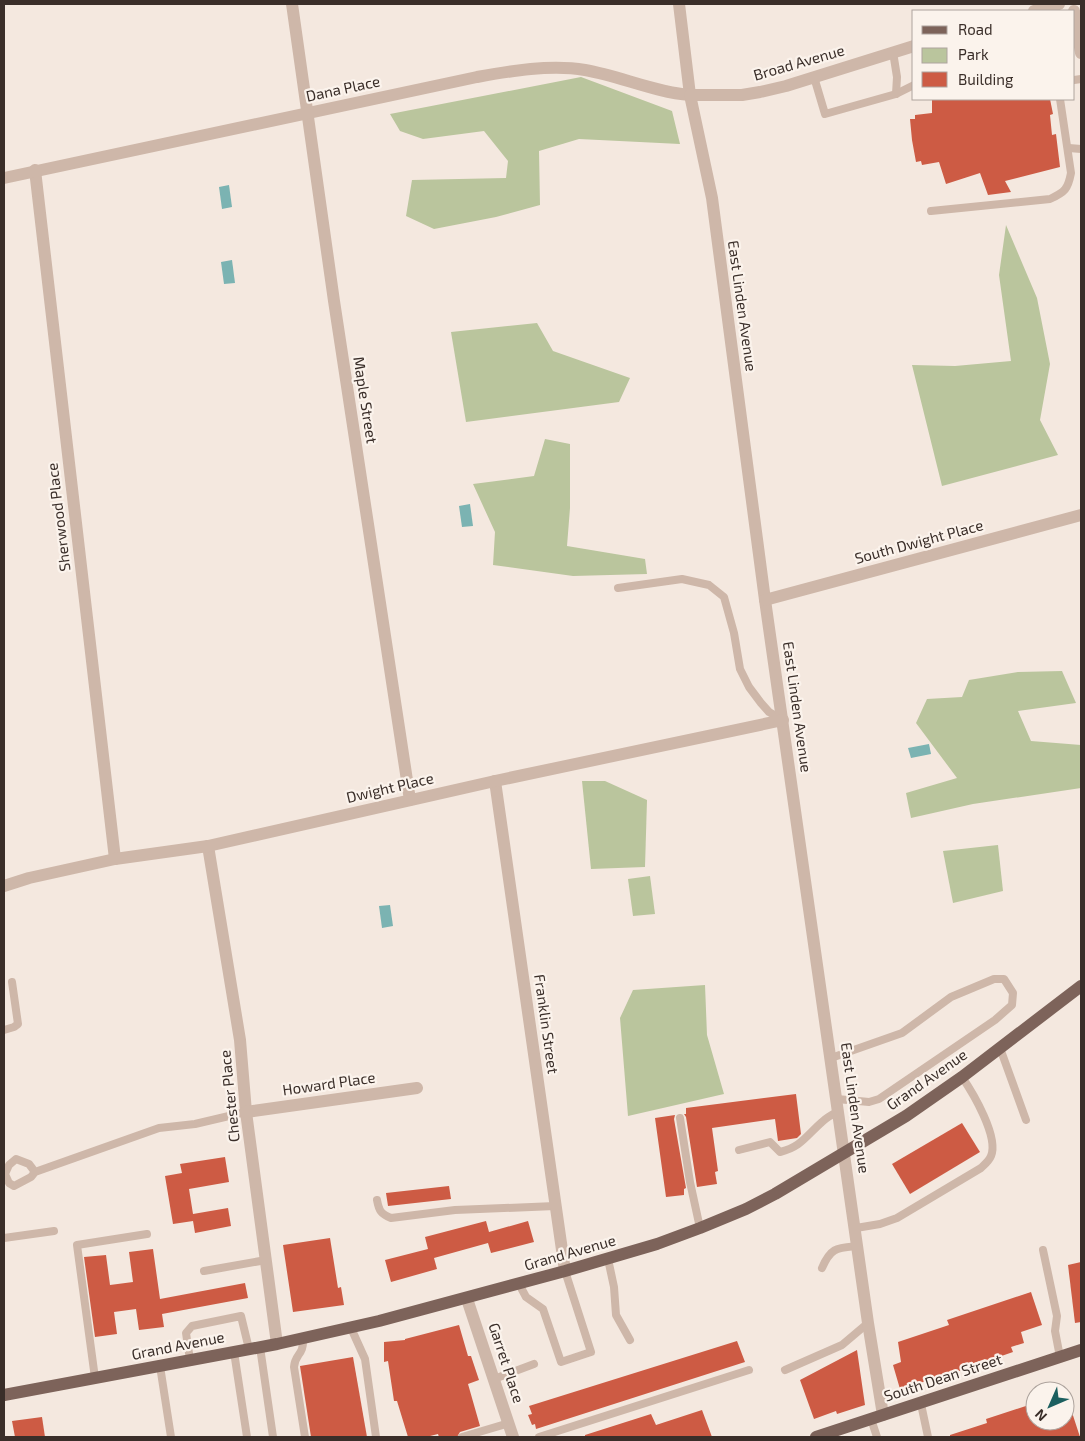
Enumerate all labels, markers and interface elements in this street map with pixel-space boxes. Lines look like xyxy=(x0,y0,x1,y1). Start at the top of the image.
legend xyxy=(912,10,1075,100)
text: Road xyxy=(958,20,993,38)
street label: Broad Avenue xyxy=(751,40,846,84)
text: Park xyxy=(958,45,989,63)
text: Building xyxy=(958,70,1014,88)
street label: Dana Place xyxy=(304,71,381,105)
street label: East Linden Avenue xyxy=(725,239,761,373)
street label: Maple Street xyxy=(350,355,382,445)
street label: Sherwood Place xyxy=(42,462,74,572)
street label: South Dwight Place xyxy=(853,515,985,567)
street label: East Linden Avenue xyxy=(780,640,816,774)
street label: Dwight Place xyxy=(344,768,435,806)
street label: Franklin Street xyxy=(531,973,563,1075)
street label: East Linden Avenue xyxy=(838,1041,874,1175)
street label: Grand Avenue xyxy=(883,1045,970,1114)
street label: Chester Place xyxy=(215,1049,243,1143)
street label: Howard Place xyxy=(281,1068,376,1098)
street label: Grand Avenue xyxy=(522,1230,617,1274)
street label: Garret Place xyxy=(486,1320,528,1405)
street label: Grand Avenue xyxy=(130,1327,226,1363)
street label: South Dean Street xyxy=(881,1349,1004,1405)
north arrow xyxy=(1025,1381,1075,1431)
text: N xyxy=(1031,1406,1050,1425)

